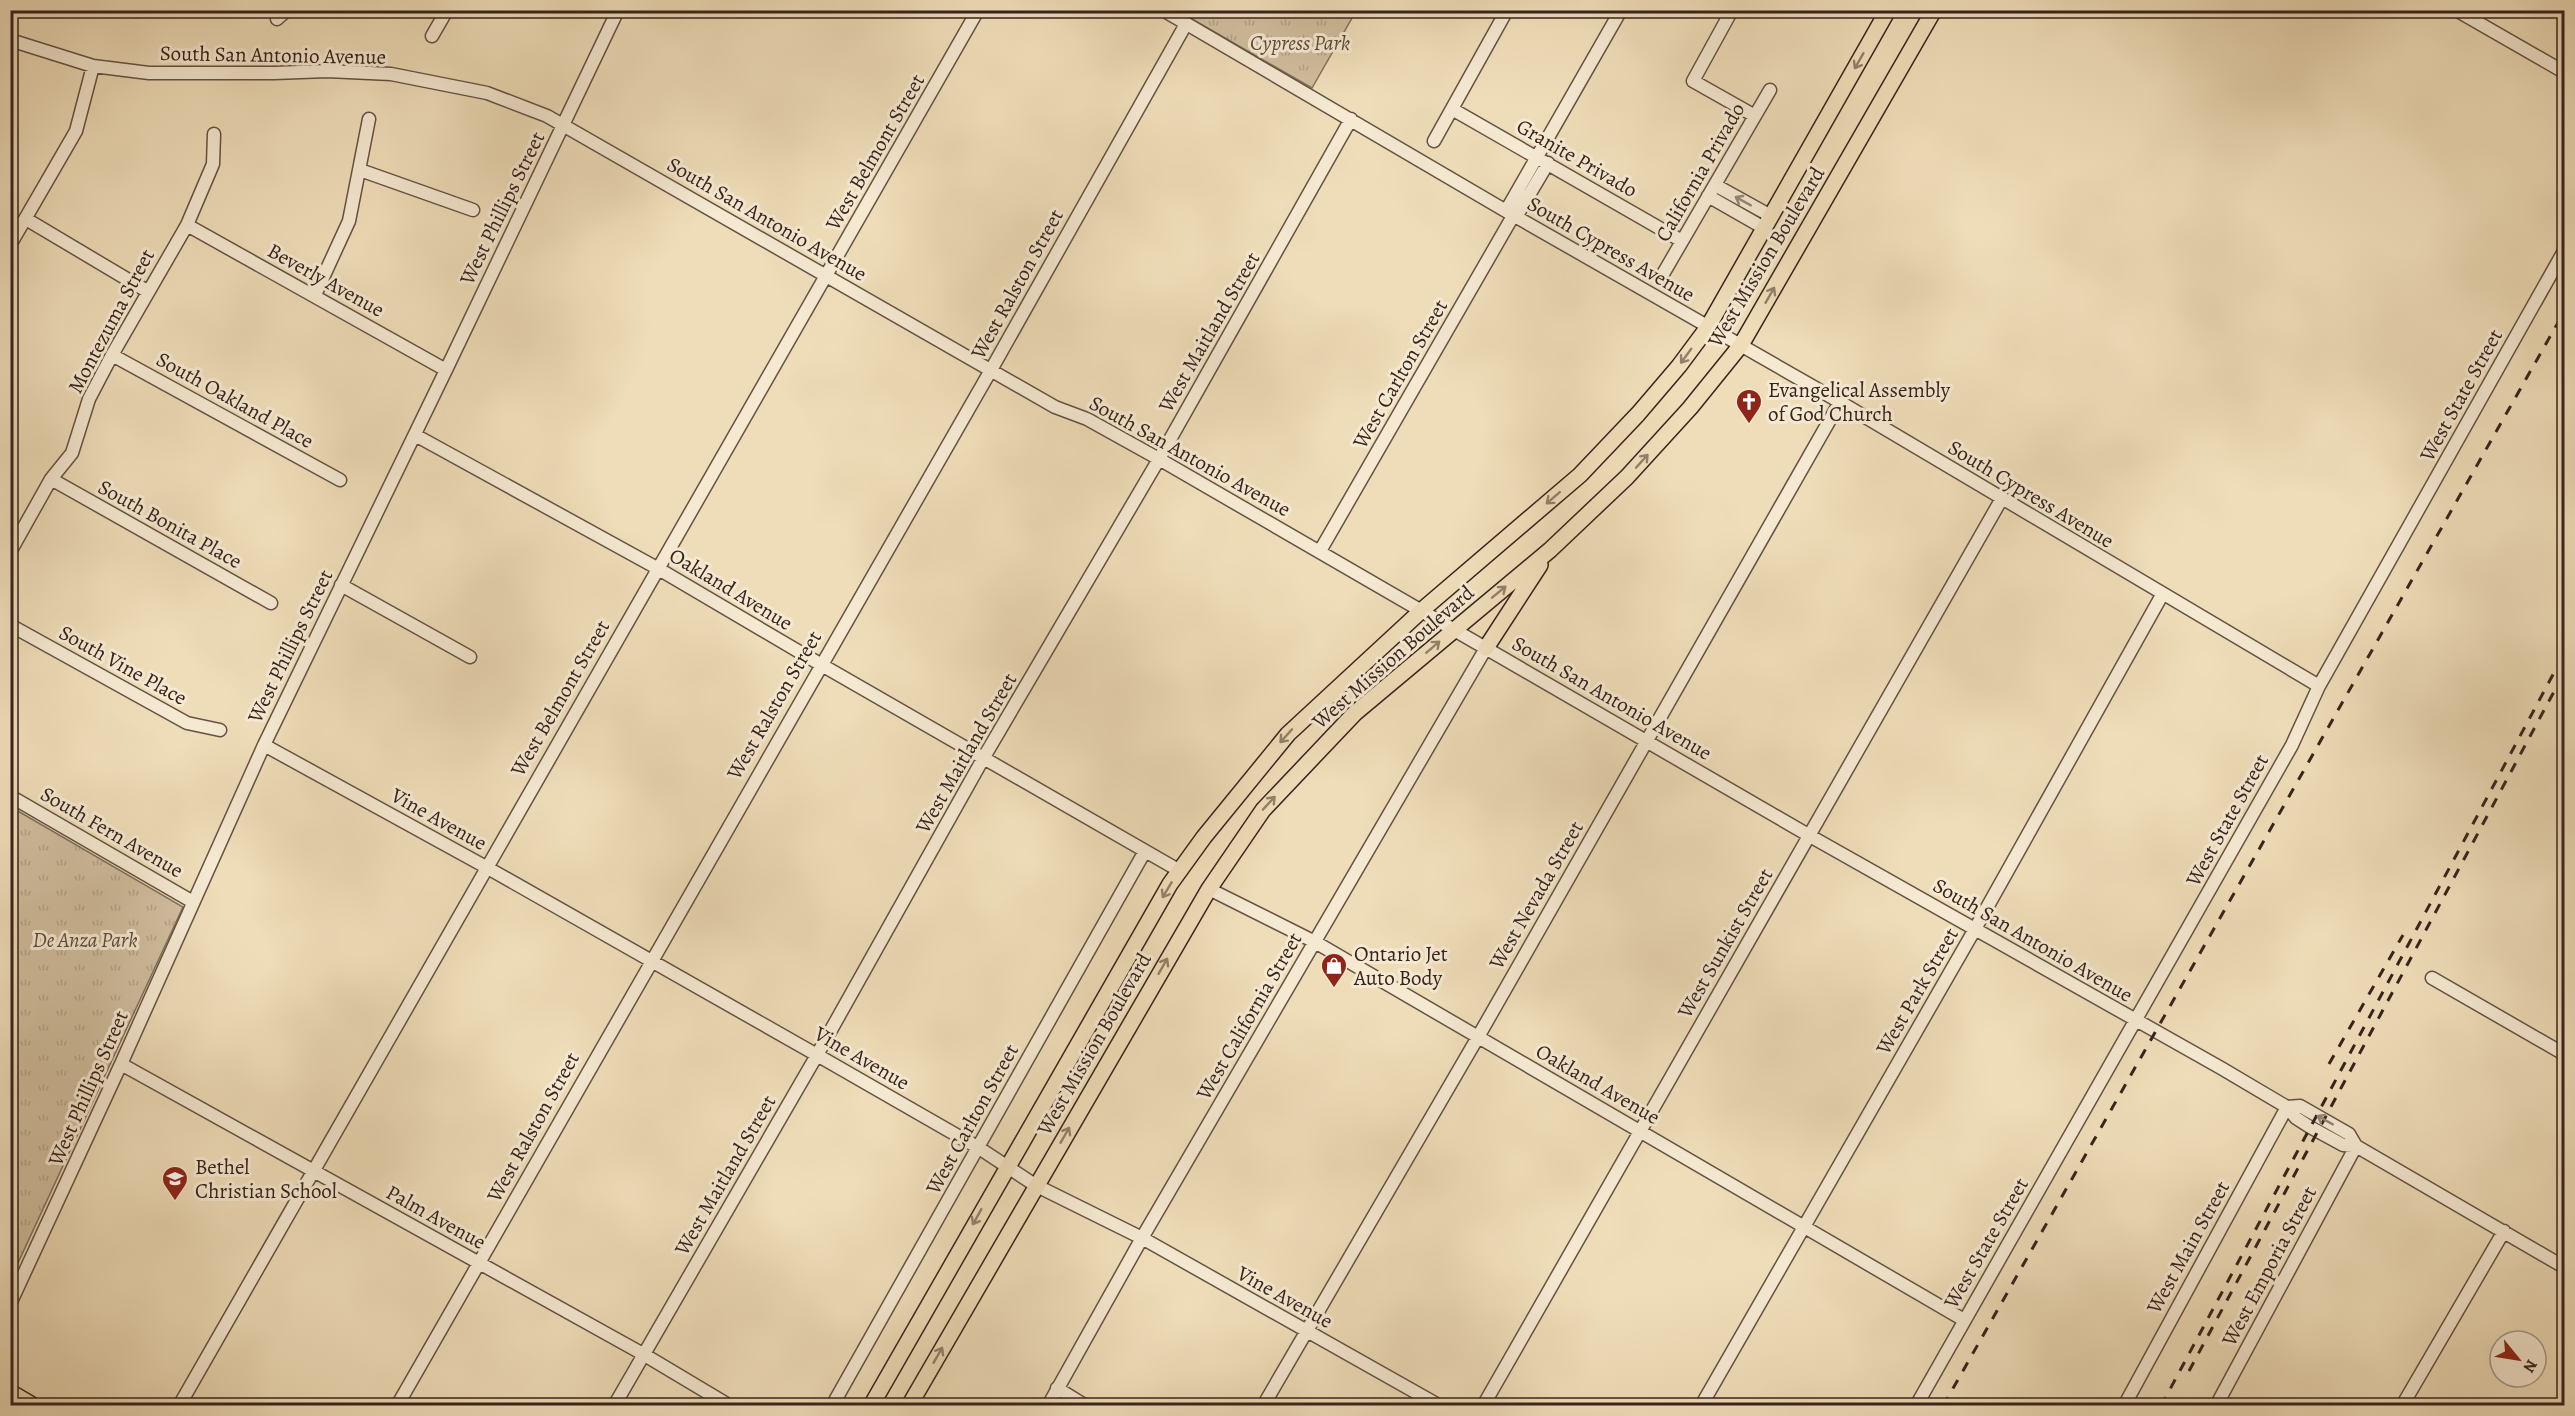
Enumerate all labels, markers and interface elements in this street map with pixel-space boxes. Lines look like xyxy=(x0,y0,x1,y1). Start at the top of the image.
park label: Cypress Park xyxy=(1250,29,1350,57)
street label: South San Antonio Avenue xyxy=(160,39,386,71)
one-way arrow xyxy=(1853,52,1865,69)
street label: West Belmont Street xyxy=(818,69,931,236)
street label: California Privado xyxy=(1649,97,1751,247)
street label: Granite Privado xyxy=(1512,112,1642,204)
street label: West Phillips Street xyxy=(452,127,551,290)
street label: South San Antonio Avenue xyxy=(662,150,872,288)
street label: West Mission Boulevard xyxy=(1700,161,1831,353)
street label: South Cypress Avenue xyxy=(1522,190,1700,308)
one-way arrow xyxy=(1734,195,1752,206)
street label: West Ralston Street xyxy=(964,204,1070,365)
street label: Beverly Avenue xyxy=(263,236,389,324)
street label: Montezuma Street xyxy=(61,244,161,398)
street label: West Maitland Street xyxy=(1151,247,1266,418)
one-way arrow xyxy=(1765,286,1776,304)
street label: West Carlton Street xyxy=(1345,294,1454,454)
street label: West State Street xyxy=(2413,324,2509,467)
street label: South Oakland Place xyxy=(151,345,319,455)
one-way arrow xyxy=(1680,348,1692,364)
place label: Evangelical Assembly of God Church xyxy=(1768,376,1951,428)
church icon: Evangelical Assembly of God Church xyxy=(1734,387,1764,425)
street label: South San Antonio Avenue xyxy=(1084,389,1296,523)
street label: South Cypress Avenue xyxy=(1943,433,2119,555)
one-way arrow xyxy=(1635,453,1649,468)
street label: South Bonita Place xyxy=(93,473,247,575)
one-way arrow xyxy=(1546,491,1561,505)
street label: Oakland Avenue xyxy=(664,541,798,637)
street label: West Phillips Street xyxy=(240,565,339,728)
street label: West Mission Boulevard xyxy=(1305,578,1480,736)
one-way arrow xyxy=(1490,586,1506,599)
street label: West Belmont Street xyxy=(503,615,616,782)
street label: South Vine Place xyxy=(54,618,192,712)
street label: West Ralston Street xyxy=(720,625,828,785)
street label: South San Antonio Avenue xyxy=(1507,629,1717,767)
one-way arrow xyxy=(1426,640,1441,654)
street label: West Maitland Street xyxy=(908,668,1023,839)
one-way arrow xyxy=(1279,729,1293,744)
street label: West State Street xyxy=(2179,749,2275,892)
street label: South Fern Avenue xyxy=(36,780,188,884)
street label: Vine Avenue xyxy=(385,781,492,857)
one-way arrow xyxy=(1262,796,1276,811)
street label: West Nevada Street xyxy=(1482,816,1590,975)
street label: West Sunkist Street xyxy=(1670,863,1779,1024)
street label: South San Antonio Avenue xyxy=(1928,871,2138,1009)
one-way arrow xyxy=(1160,882,1173,899)
street label: West Park Street xyxy=(1869,922,1965,1060)
park label: De Anza Park xyxy=(33,926,137,954)
street label: West California Street xyxy=(1189,927,1308,1106)
place label: Ontario Jet Auto Body xyxy=(1353,940,1448,992)
street label: West Mission Boulevard xyxy=(1030,947,1158,1141)
shop icon: Ontario Jet Auto Body xyxy=(1319,951,1349,989)
one-way arrow xyxy=(1158,958,1170,975)
street label: West Phillips Street xyxy=(41,1006,135,1171)
street label: Vine Avenue xyxy=(808,1019,915,1097)
street label: Oakland Avenue xyxy=(1531,1037,1665,1131)
street label: West Carlton Street xyxy=(919,1039,1025,1200)
street label: West Ralston Street xyxy=(480,1047,586,1208)
street label: West Maitland Street xyxy=(667,1090,782,1261)
one-way arrow xyxy=(2317,1114,2334,1126)
one-way arrow xyxy=(1059,1127,1071,1144)
place label: Bethel Christian School xyxy=(195,1153,337,1205)
school or university icon: Bethel Christian School xyxy=(160,1164,190,1202)
street label: West State Street xyxy=(1937,1172,2035,1314)
street label: West Main Street xyxy=(2140,1176,2236,1319)
street label: Palm Avenue xyxy=(381,1178,491,1256)
street label: West Emporia Street xyxy=(2215,1181,2323,1352)
one-way arrow xyxy=(971,1208,983,1225)
street label: Vine Avenue xyxy=(1231,1259,1338,1335)
north arrow xyxy=(2488,1329,2548,1389)
one-way arrow xyxy=(932,1347,944,1364)
text: N xyxy=(2518,1355,2543,1377)

